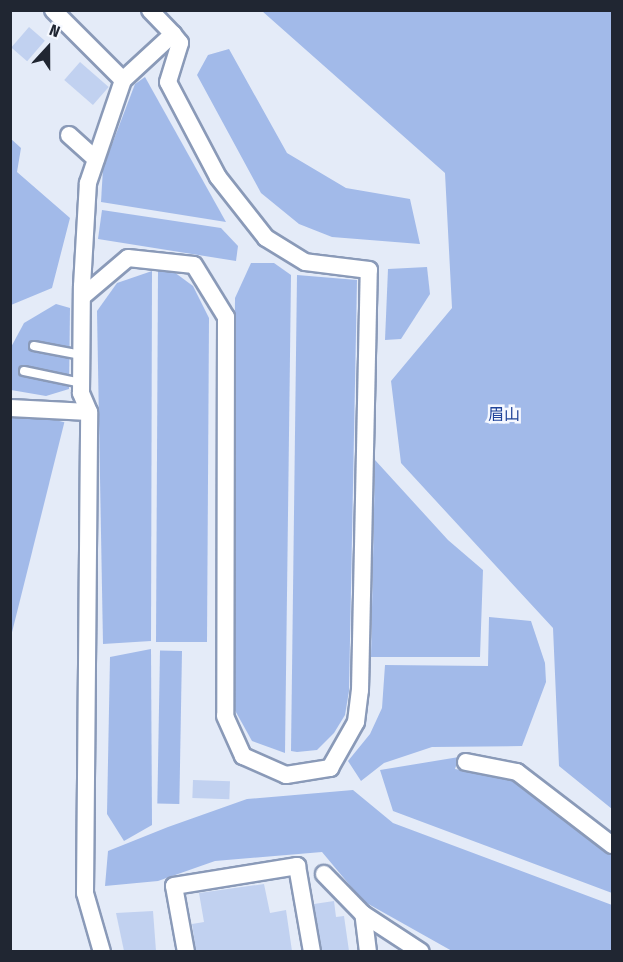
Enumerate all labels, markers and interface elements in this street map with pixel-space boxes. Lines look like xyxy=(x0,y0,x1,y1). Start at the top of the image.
north arrow xyxy=(18,18,78,78)
text: N xyxy=(47,20,63,41)
park label: 眉山 xyxy=(488,405,520,425)

